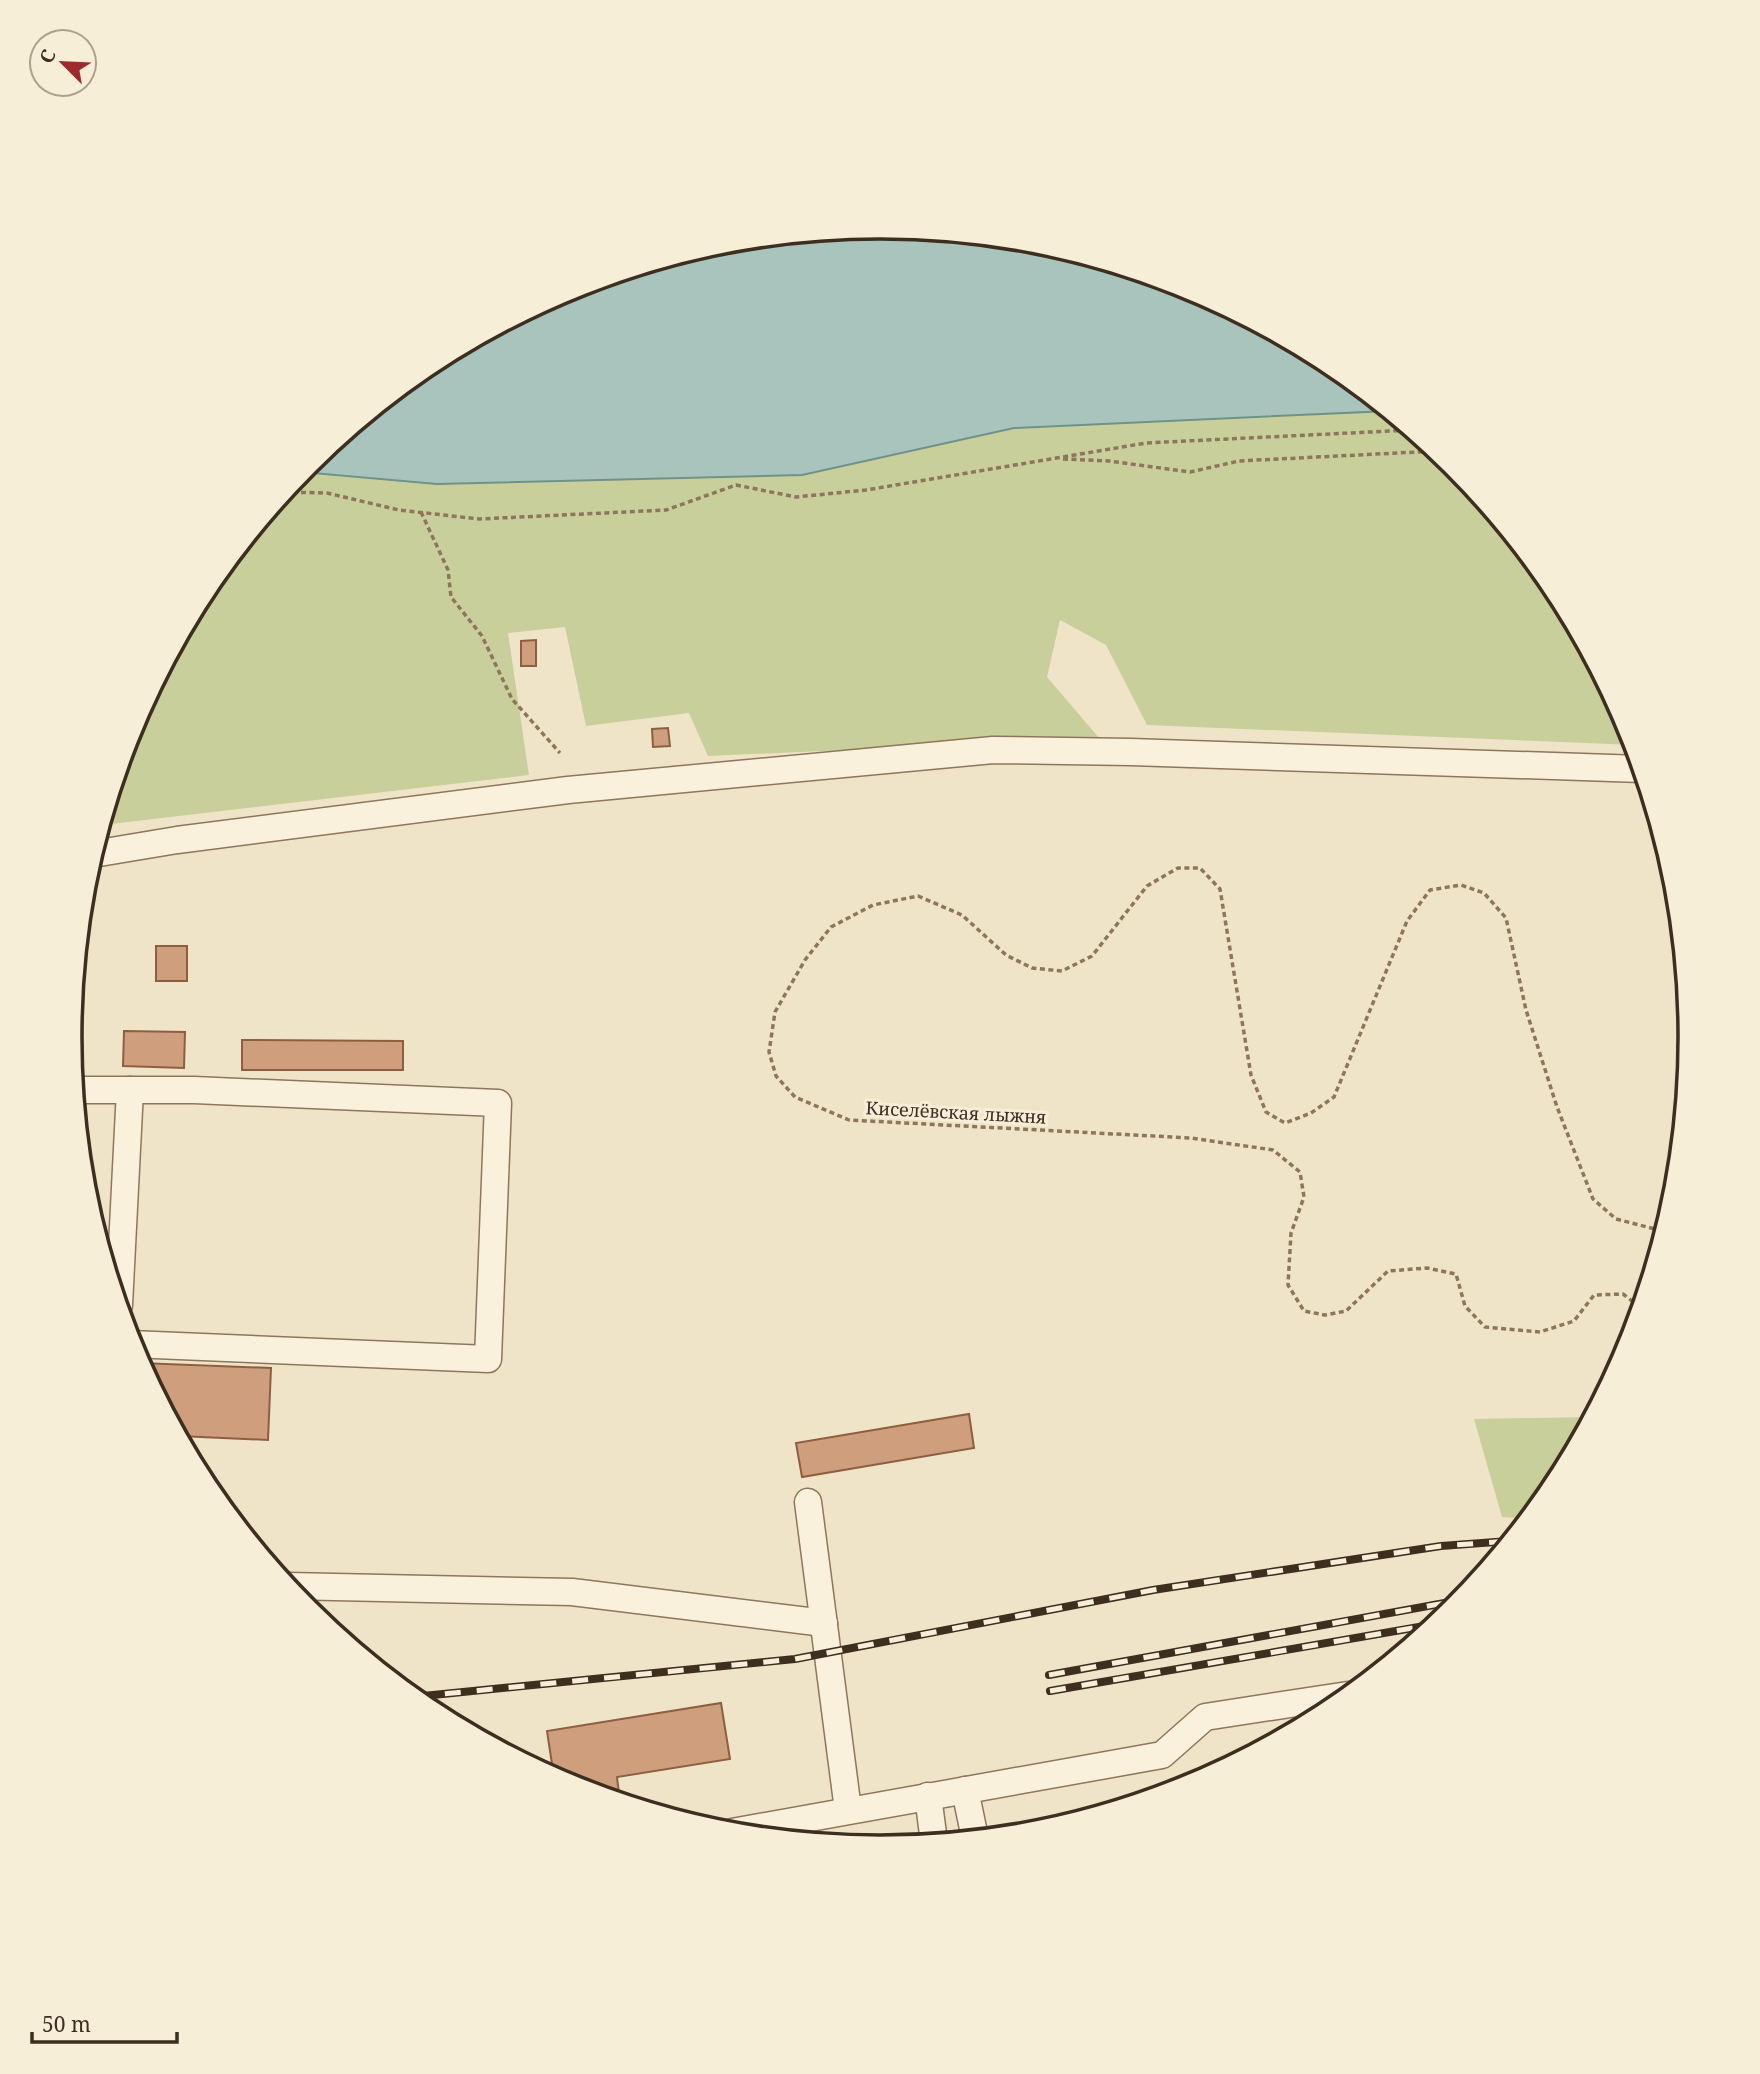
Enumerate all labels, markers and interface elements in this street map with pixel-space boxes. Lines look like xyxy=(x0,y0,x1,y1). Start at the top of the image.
north arrow xyxy=(28,28,98,98)
text: С xyxy=(33,45,62,67)
street label: Киселёвская лыжня xyxy=(865,1095,1047,1129)
scale bar xyxy=(32,2000,177,2044)
text: 50 m xyxy=(42,2010,91,2038)

